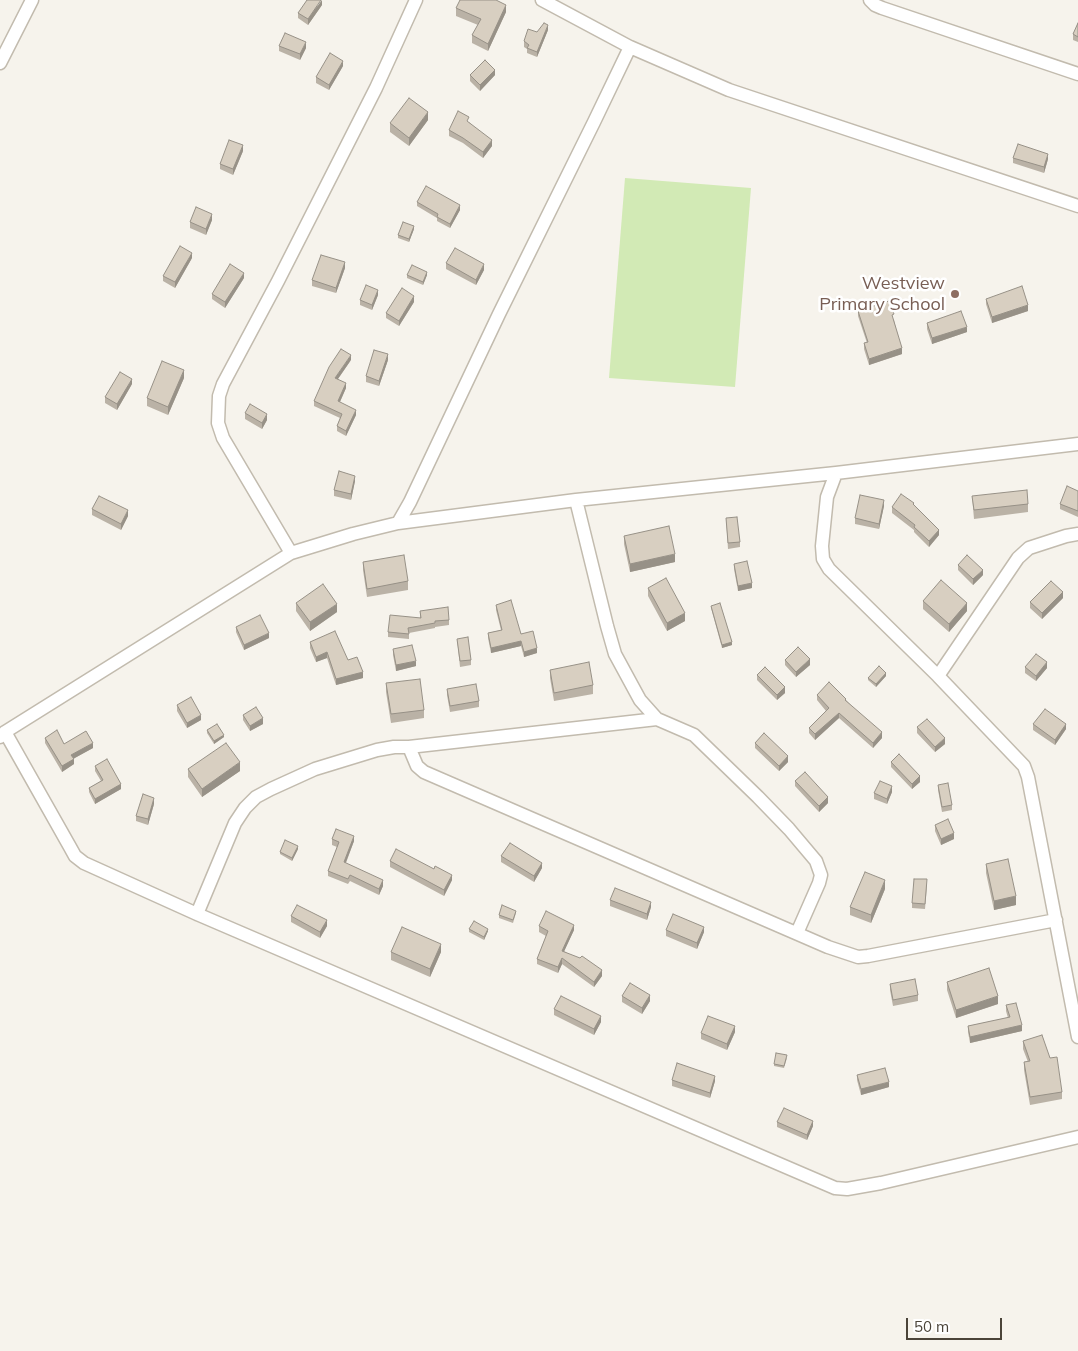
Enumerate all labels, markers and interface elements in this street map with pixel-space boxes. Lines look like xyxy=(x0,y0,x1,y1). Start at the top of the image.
place label: Westview Primary School xyxy=(819,273,945,316)
marker: Westview Primary School xyxy=(949,288,961,300)
scale bar xyxy=(908,1308,1004,1340)
text: 50 m xyxy=(914,1317,949,1336)

